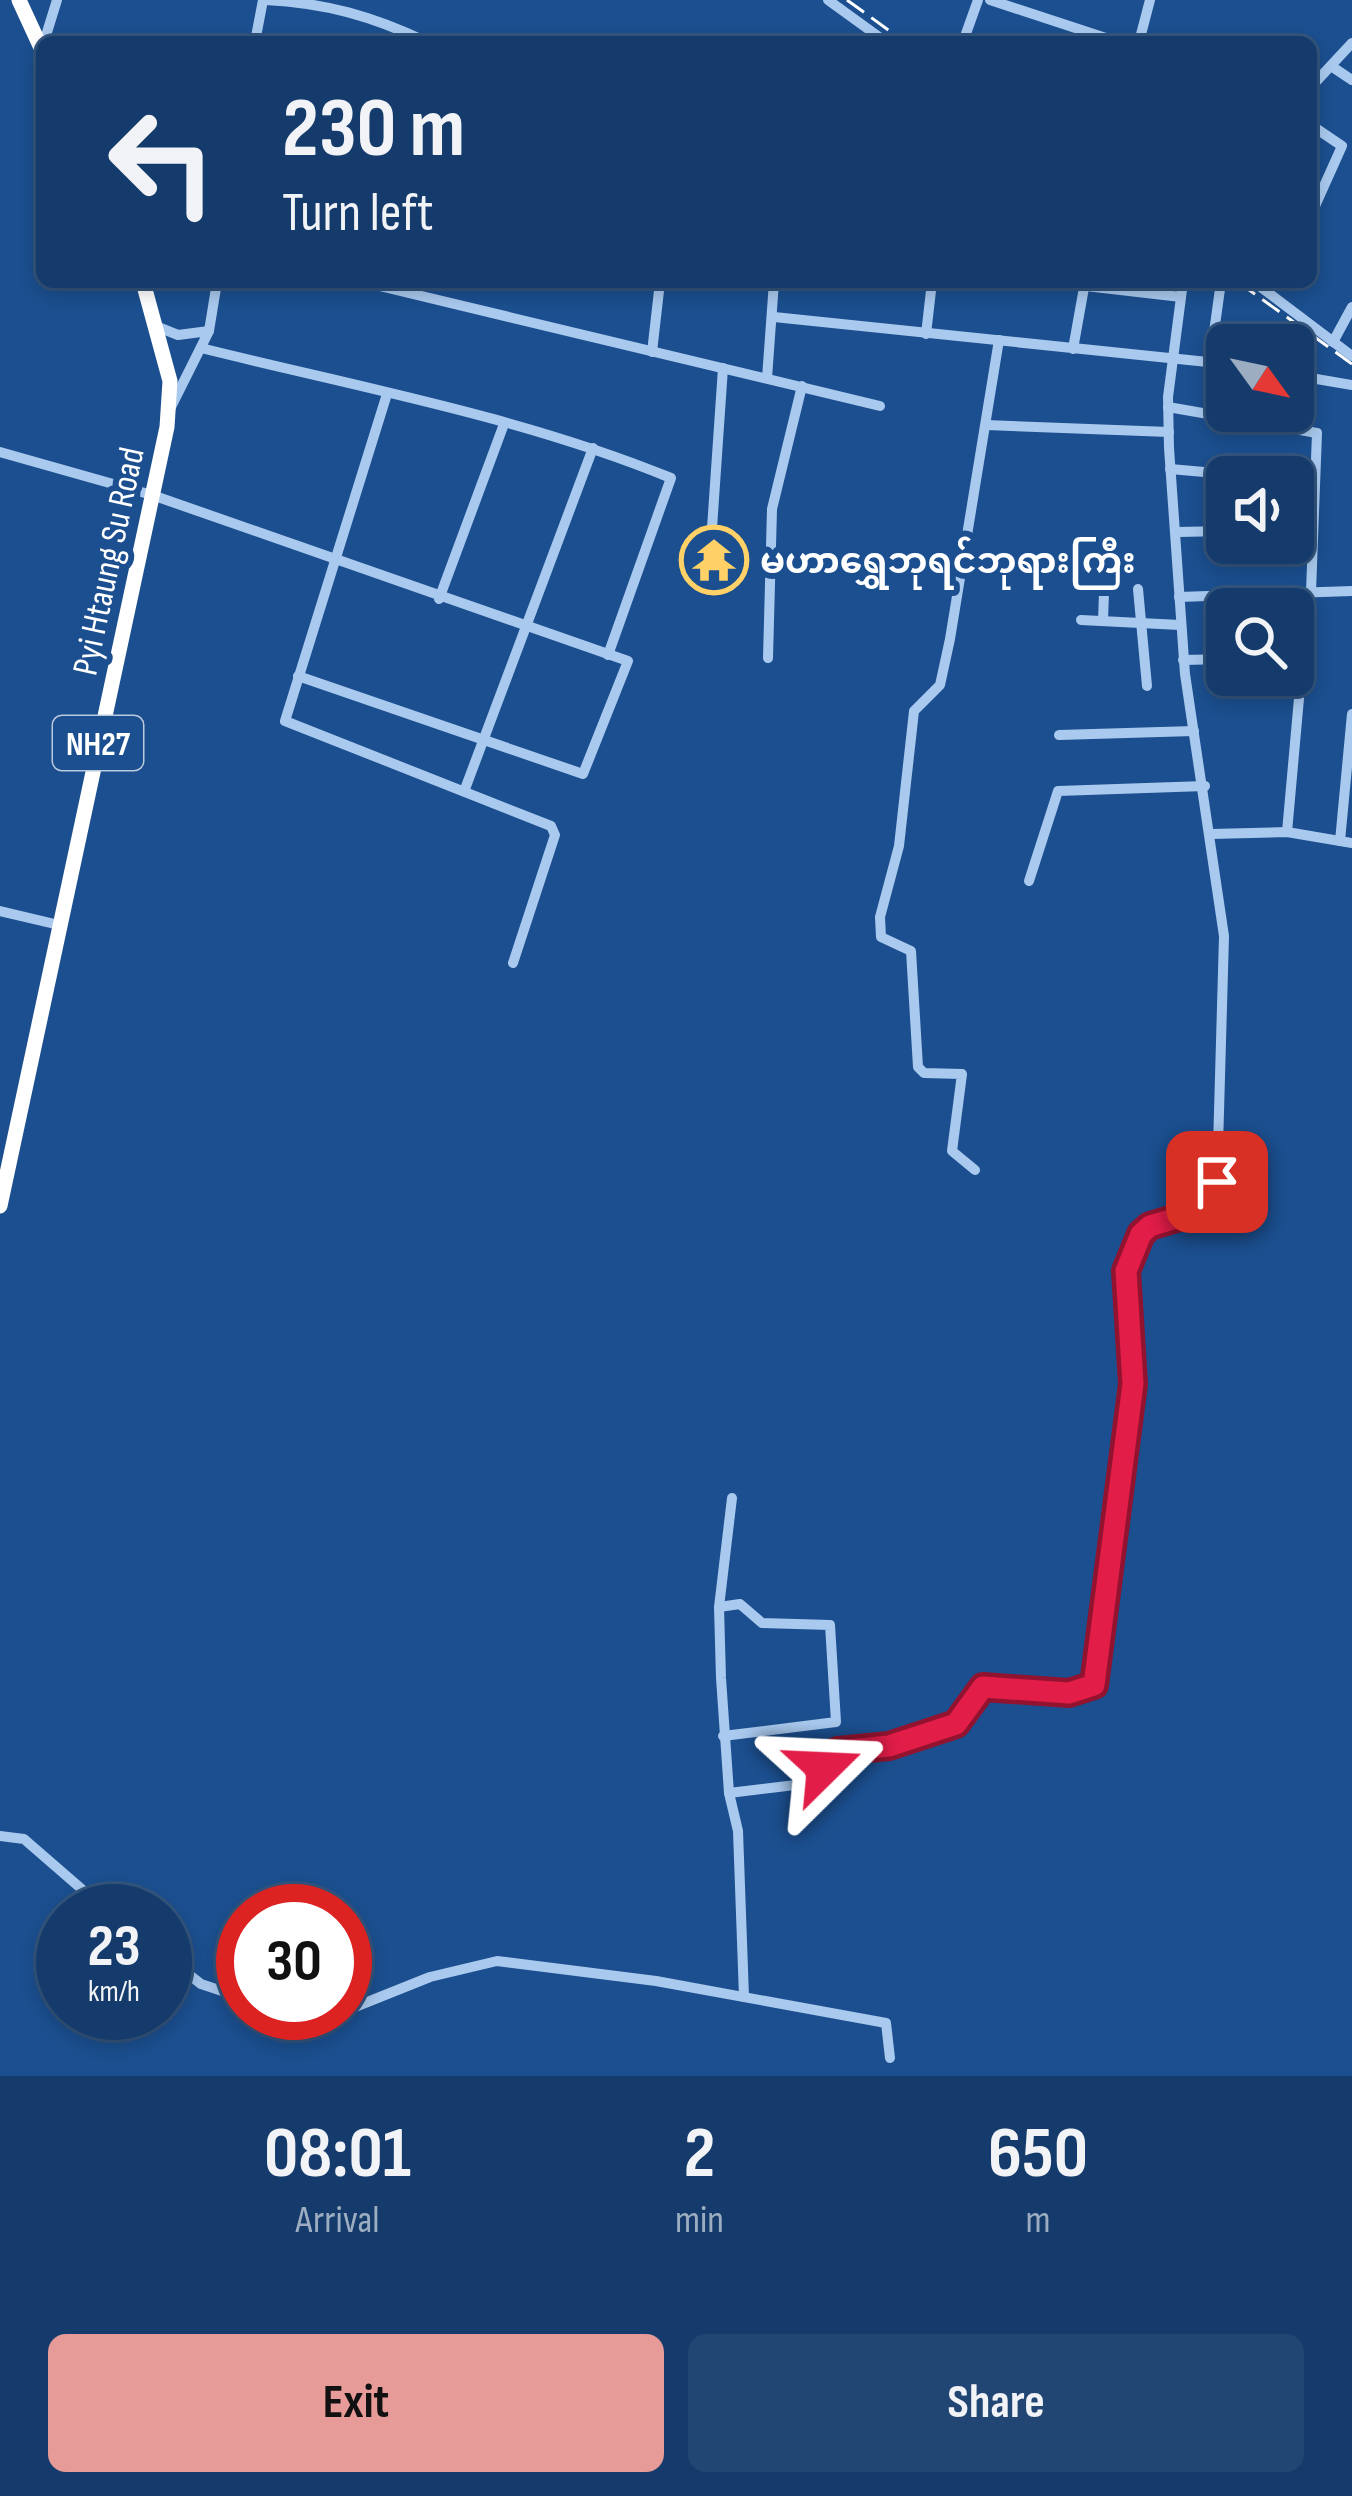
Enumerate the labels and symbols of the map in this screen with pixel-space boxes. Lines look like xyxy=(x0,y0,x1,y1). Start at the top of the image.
north arrow xyxy=(1206,324,1314,432)
street label: Pyi Htaung Su Road xyxy=(64,444,155,679)
temple icon: မဟာရွှေဘုရင်ဘုရားကြီး xyxy=(679,525,749,595)
place label: မဟာရွှေဘုရင်ဘုရားကြီး xyxy=(760,536,1136,590)
road number: NH27 xyxy=(53,716,143,770)
pin xyxy=(1166,1131,1268,1233)
position arrow xyxy=(761,1705,887,1831)
speed limit sign: 30 xyxy=(216,1884,372,2040)

